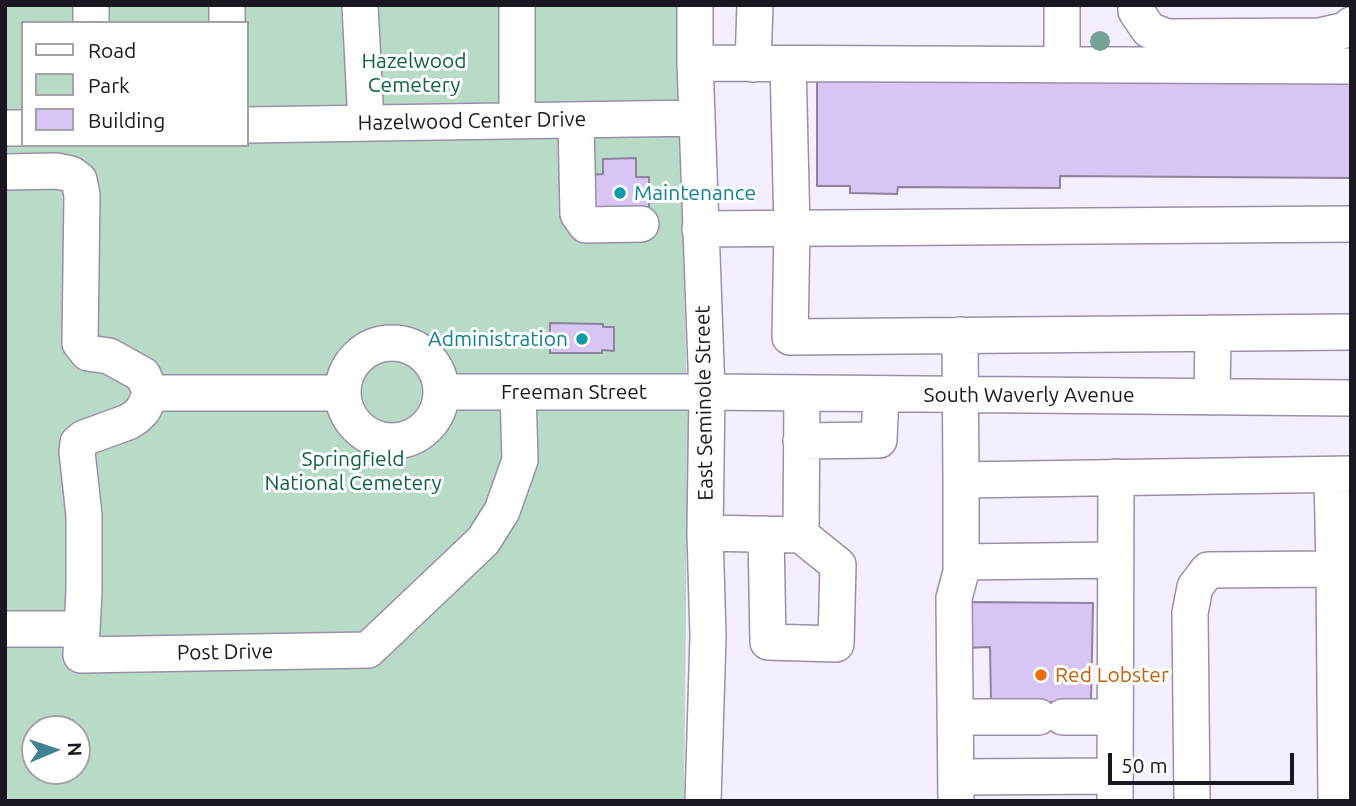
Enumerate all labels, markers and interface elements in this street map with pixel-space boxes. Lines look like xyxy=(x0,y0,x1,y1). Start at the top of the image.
legend xyxy=(21,21,248,147)
text: Road xyxy=(88,38,136,62)
park label: Hazelwood Cemetery xyxy=(361,48,467,98)
text: Park xyxy=(88,73,130,97)
street label: Hazelwood Center Drive xyxy=(358,106,586,136)
text: Building xyxy=(88,108,165,132)
place label: Maintenance xyxy=(634,180,756,206)
marker: Maintenance xyxy=(612,185,628,201)
street label: East Seminole Street xyxy=(690,305,718,501)
place label: Administration xyxy=(428,326,568,352)
marker: Administration xyxy=(574,331,590,347)
street label: Freeman Street xyxy=(501,379,647,405)
street label: South Waverly Avenue xyxy=(923,382,1135,408)
park label: Springfield National Cemetery xyxy=(264,446,442,496)
street label: Post Drive xyxy=(177,639,273,665)
place label: Red Lobster xyxy=(1055,662,1169,688)
marker: Red Lobster xyxy=(1033,667,1049,683)
north arrow xyxy=(21,715,91,785)
scale bar xyxy=(1111,740,1296,784)
text: N xyxy=(64,742,86,757)
text: 50 m xyxy=(1121,753,1168,777)

